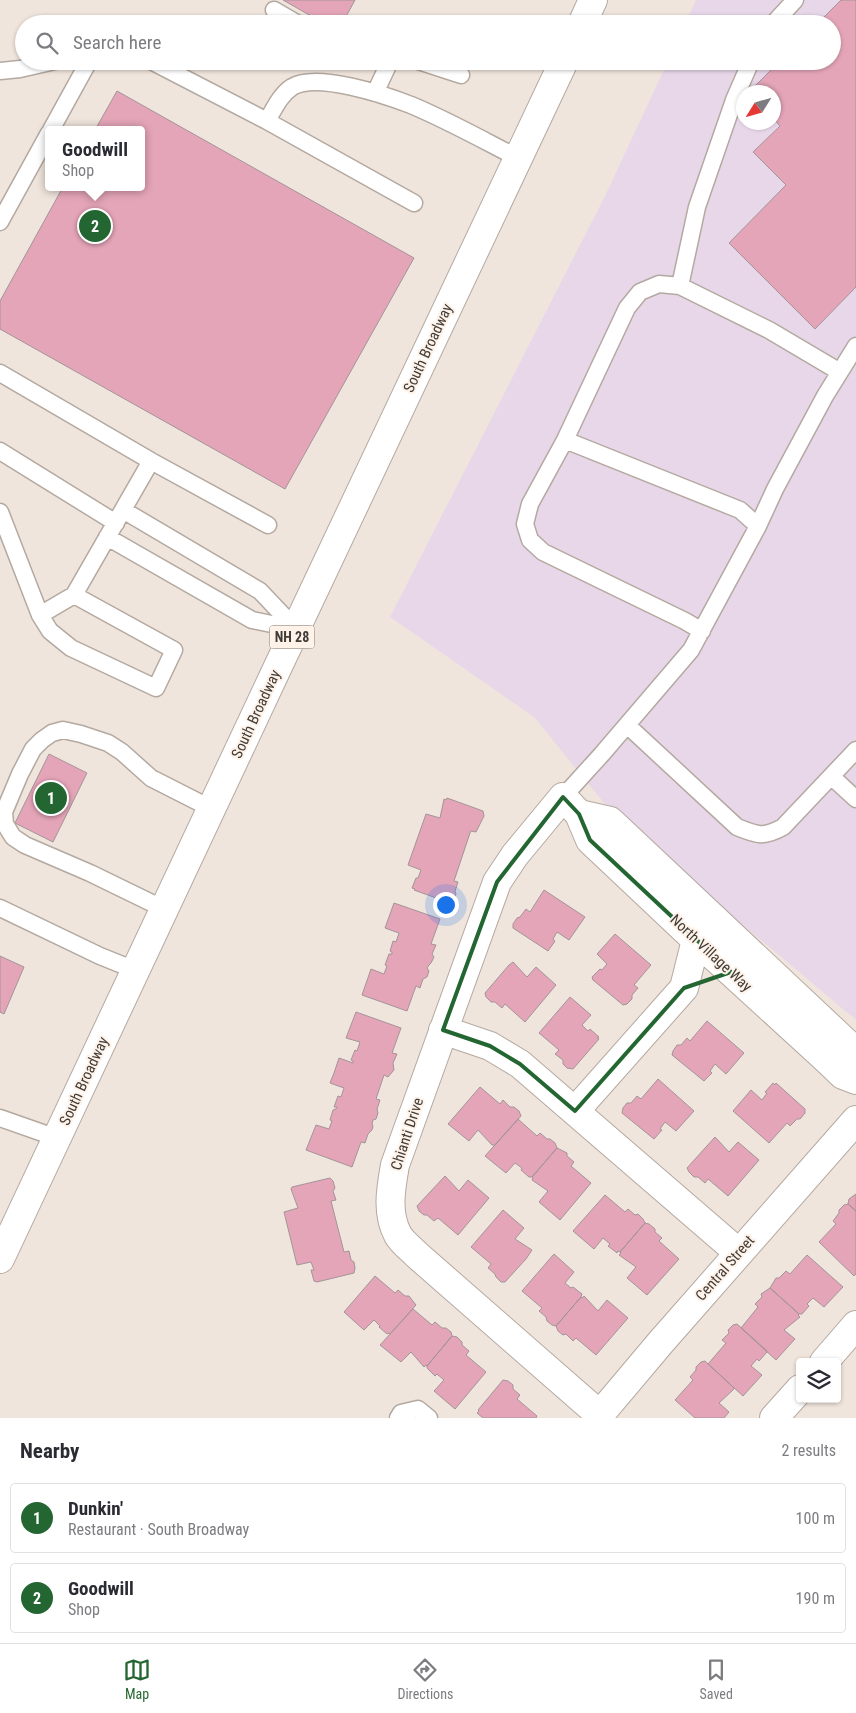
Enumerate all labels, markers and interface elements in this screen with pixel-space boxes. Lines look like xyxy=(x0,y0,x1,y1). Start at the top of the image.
search box xyxy=(15,15,841,70)
icon: search xyxy=(33,29,61,57)
text: Search here xyxy=(73,31,161,54)
north arrow xyxy=(736,85,781,130)
popup xyxy=(45,126,145,191)
text: Goodwill xyxy=(62,138,128,161)
text: Shop xyxy=(62,161,94,180)
pin: 2 xyxy=(79,207,111,245)
street label: South Broadway xyxy=(400,301,456,395)
road number: NH 28 xyxy=(270,626,314,649)
street label: South Broadway xyxy=(228,667,284,761)
pin: 1 xyxy=(35,779,67,817)
your location xyxy=(433,892,459,918)
street label: North Village Way xyxy=(666,911,756,995)
street label: South Broadway xyxy=(56,1034,112,1128)
street label: Chianti Drive xyxy=(387,1096,427,1172)
street label: Central Street xyxy=(692,1232,758,1304)
map controls xyxy=(796,1358,841,1403)
button: layers xyxy=(796,1358,841,1403)
text: Nearby xyxy=(20,1439,79,1463)
text: 2 results xyxy=(781,1441,836,1460)
text: Dunkin' xyxy=(68,1497,123,1520)
text: 1 xyxy=(33,1509,41,1528)
text: 100 m xyxy=(796,1509,835,1528)
text: Restaurant · South Broadway xyxy=(68,1520,249,1539)
text: Goodwill xyxy=(68,1577,134,1600)
text: 2 xyxy=(33,1589,41,1608)
text: 190 m xyxy=(796,1589,835,1608)
text: Shop xyxy=(68,1600,100,1619)
tab: Map xyxy=(123,1656,151,1702)
tab: Directions xyxy=(397,1656,453,1702)
tab: Saved xyxy=(700,1656,733,1702)

